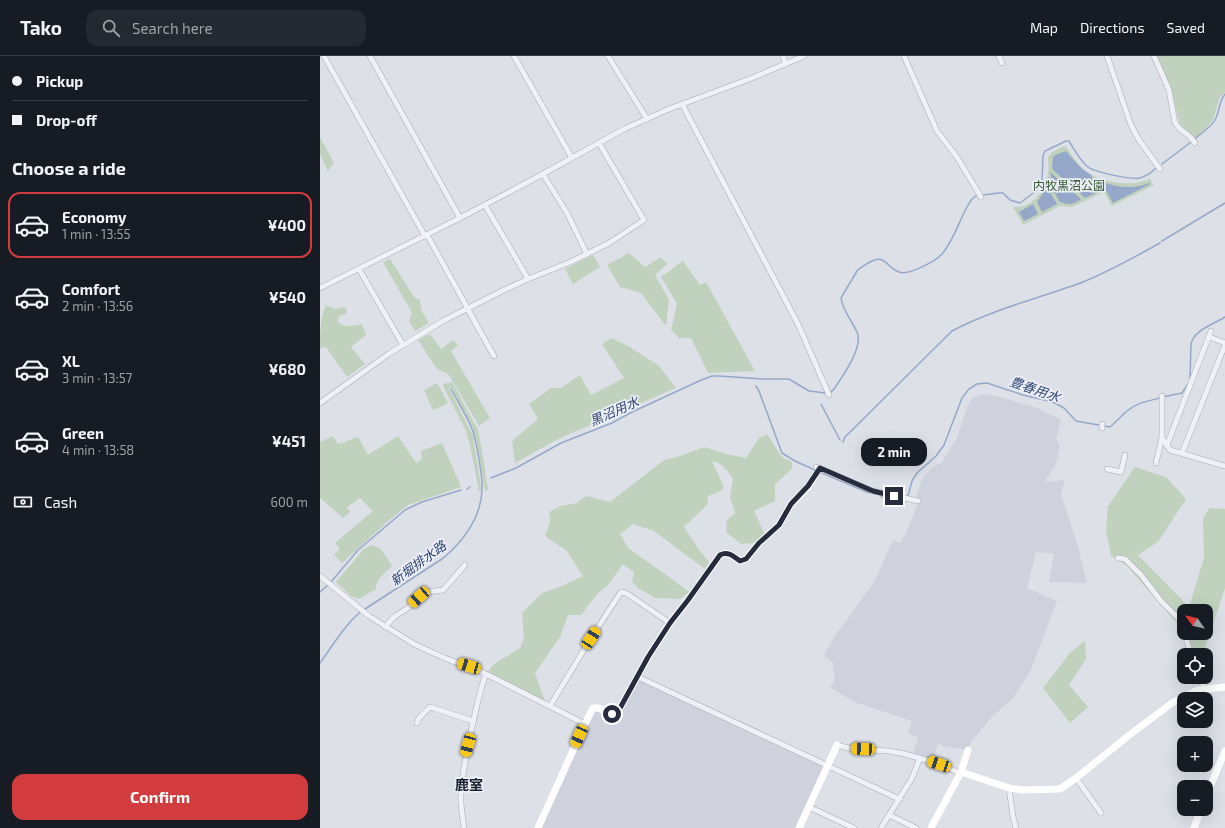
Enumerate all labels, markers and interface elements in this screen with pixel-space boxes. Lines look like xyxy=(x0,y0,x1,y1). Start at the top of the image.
search box xyxy=(86,10,366,46)
text: Tako xyxy=(20,16,62,39)
icon: search xyxy=(100,17,122,39)
text: Search here xyxy=(132,19,213,37)
text: Map xyxy=(1030,19,1058,36)
text: Directions xyxy=(1080,19,1145,36)
text: Saved xyxy=(1167,19,1205,36)
text: Pickup xyxy=(36,72,83,90)
text: Drop-off xyxy=(36,111,97,129)
text: Choose a ride xyxy=(12,157,126,179)
park label: 内牧黒沼公園 xyxy=(1033,178,1105,192)
icon: car xyxy=(14,207,50,243)
text: Economy xyxy=(62,208,127,226)
text: ¥400 xyxy=(268,216,306,234)
text: 1 min · 13:55 xyxy=(62,226,131,242)
icon: car xyxy=(14,279,50,315)
text: Comfort xyxy=(62,280,120,298)
text: ¥540 xyxy=(269,288,306,306)
text: 2 min · 13:56 xyxy=(62,298,133,314)
icon: car xyxy=(14,351,50,387)
text: XL xyxy=(62,352,80,370)
text: ¥680 xyxy=(268,360,306,378)
text: 3 min · 13:57 xyxy=(62,370,132,386)
water label: 豊春用水 xyxy=(1008,373,1064,406)
water label: 黒沼用水 xyxy=(587,392,643,429)
icon: car xyxy=(14,423,50,459)
text: Green xyxy=(62,424,104,442)
text: ¥451 xyxy=(272,432,306,450)
callout: 2 min xyxy=(861,438,927,466)
text: 4 min · 13:58 xyxy=(62,442,134,458)
text: 2 min xyxy=(877,444,911,460)
route end xyxy=(885,487,903,505)
icon: cash xyxy=(12,491,34,513)
text: Cash xyxy=(44,493,77,511)
text: 600 m xyxy=(271,494,308,510)
water label: 新堀排水路 xyxy=(387,537,450,589)
car xyxy=(406,585,432,609)
north arrow xyxy=(1177,604,1213,640)
map controls xyxy=(1177,604,1213,816)
car xyxy=(579,625,603,651)
button: locate xyxy=(1177,648,1213,684)
car xyxy=(456,657,482,675)
button: layers xyxy=(1177,692,1213,728)
route start xyxy=(603,705,621,723)
car xyxy=(569,723,589,749)
car xyxy=(459,732,477,758)
button: + xyxy=(1177,736,1213,772)
car xyxy=(851,743,875,755)
car xyxy=(926,755,952,773)
button: Confirm xyxy=(12,774,308,820)
district label: 鹿室 xyxy=(455,776,483,793)
button: − xyxy=(1177,780,1213,816)

